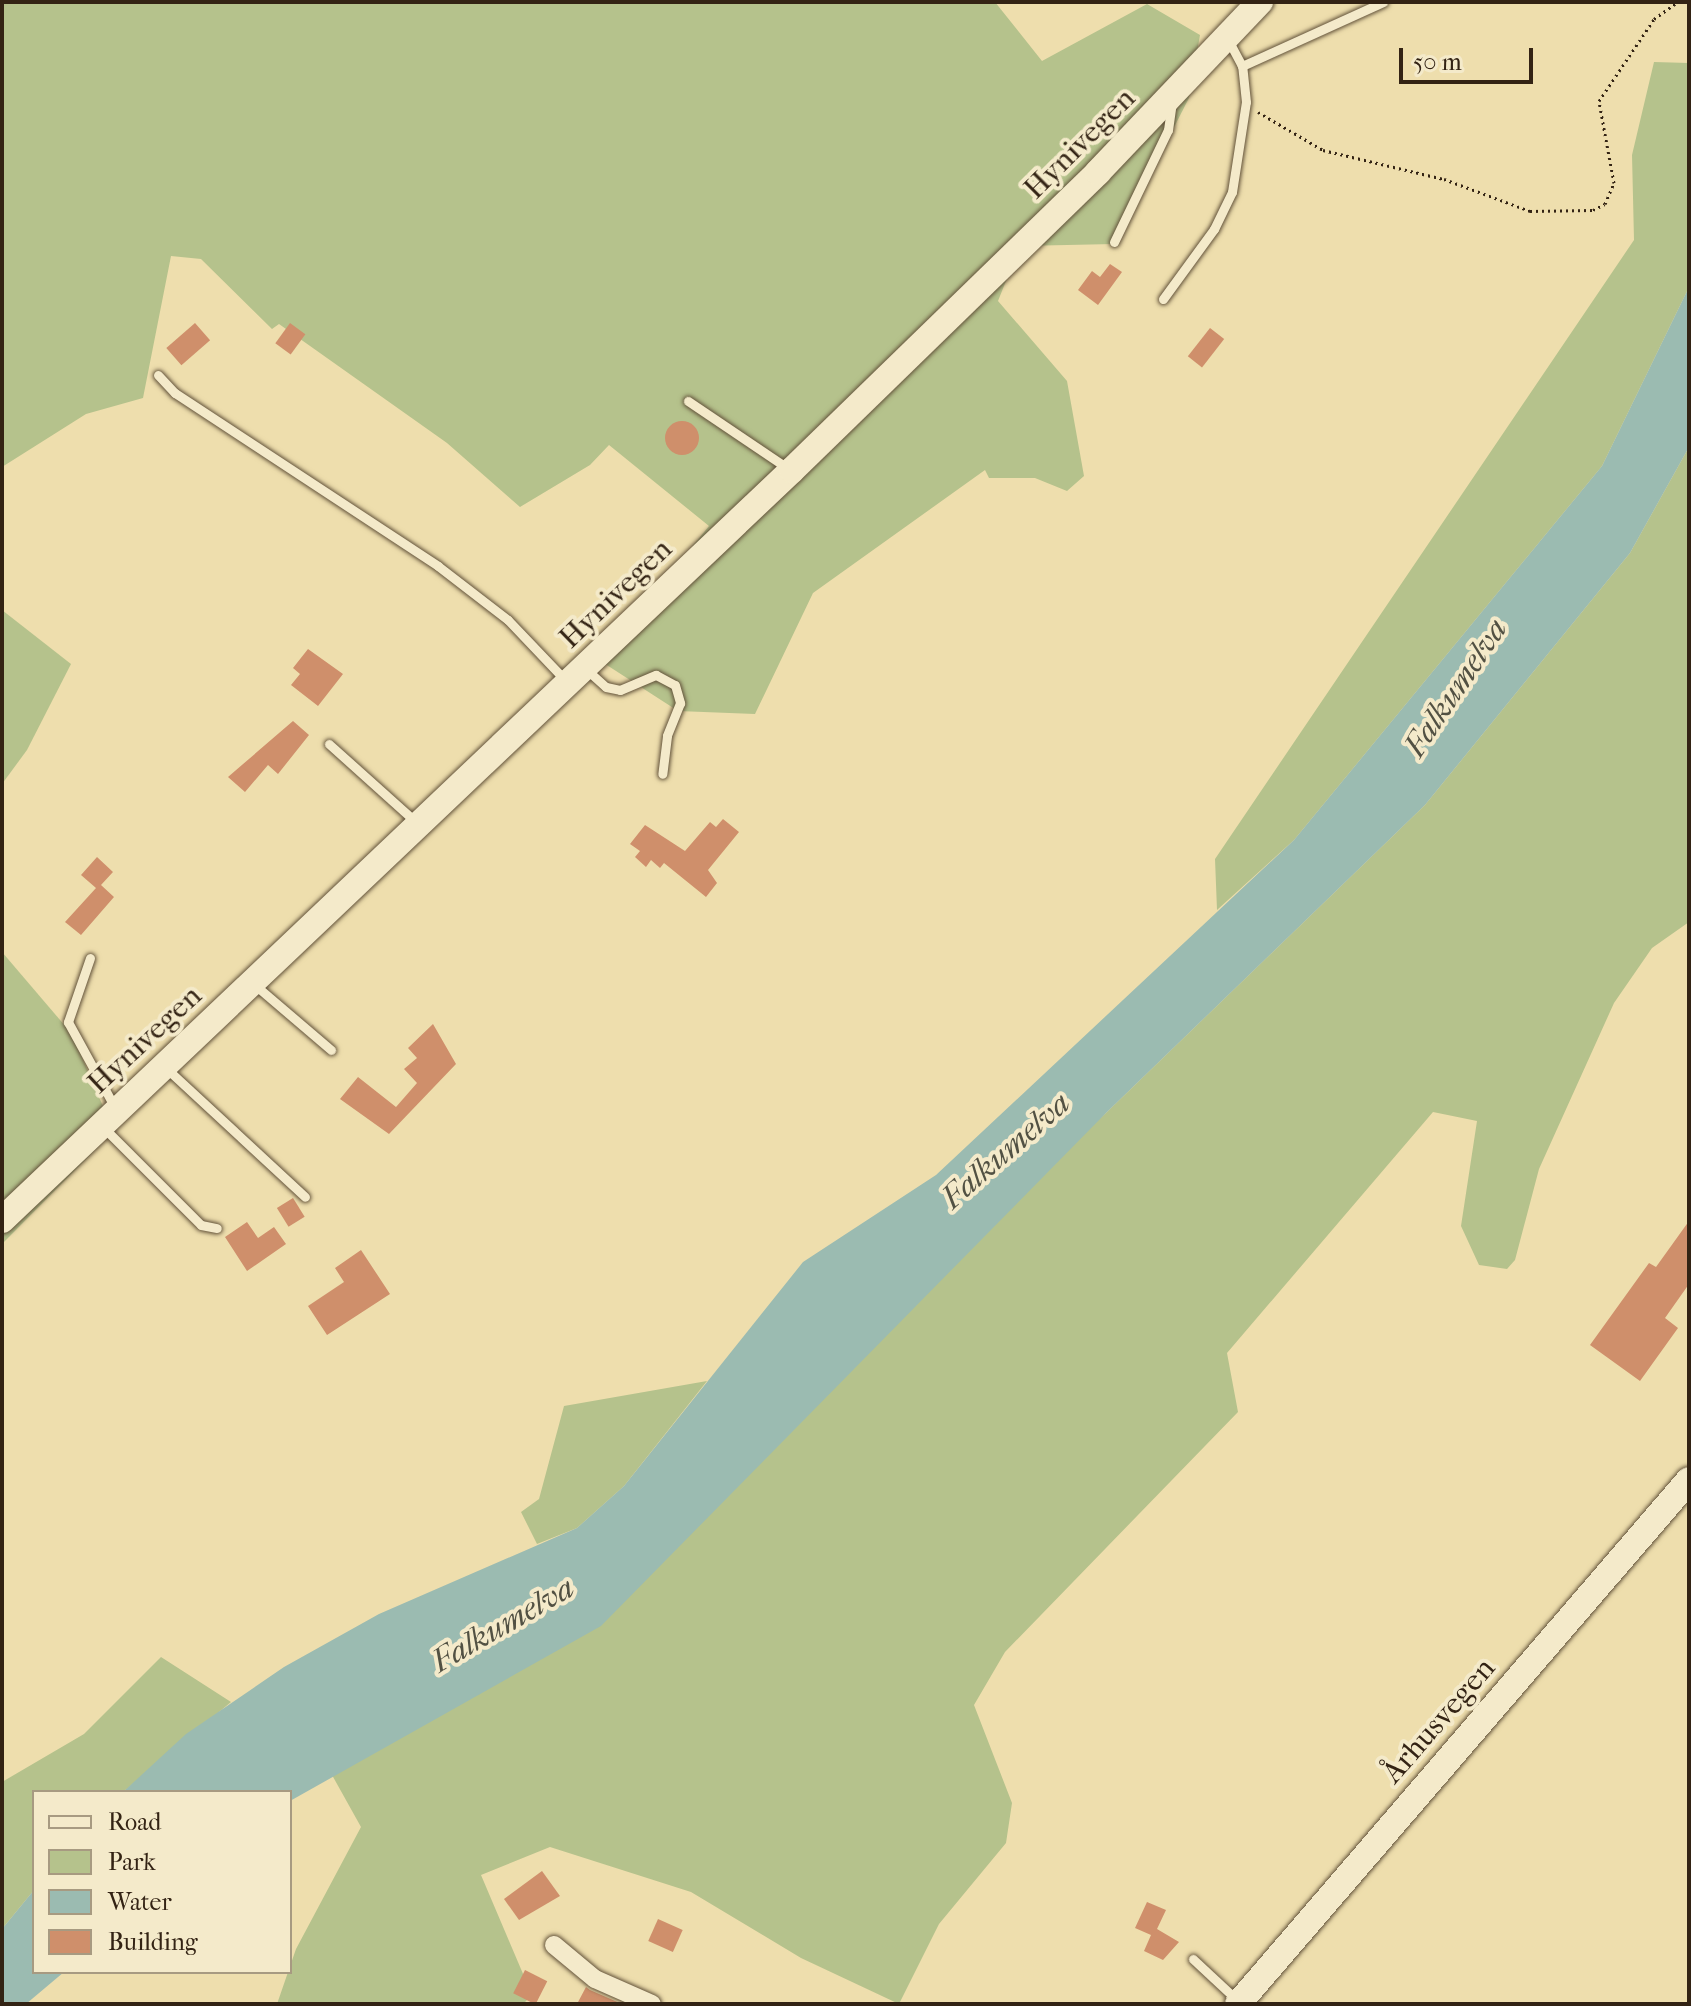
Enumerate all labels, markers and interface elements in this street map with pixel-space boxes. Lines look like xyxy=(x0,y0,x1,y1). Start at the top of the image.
scale bar xyxy=(1403,32,1537,82)
text: 50 m xyxy=(1413,48,1462,76)
street label: Hynivegen xyxy=(1017,81,1143,207)
street label: Hynivegen xyxy=(552,532,680,656)
water label: Falkumelva xyxy=(1396,612,1516,764)
street label: Hynivegen xyxy=(81,978,209,1102)
water label: Falkumelva xyxy=(934,1085,1078,1217)
water label: Falkumelva xyxy=(425,1569,581,1681)
street label: Århusvegen xyxy=(1375,1651,1503,1791)
legend xyxy=(32,1790,292,1974)
text: Road xyxy=(108,1808,161,1836)
text: Park xyxy=(108,1848,156,1876)
text: Water xyxy=(108,1888,172,1916)
text: Building xyxy=(108,1928,198,1956)

